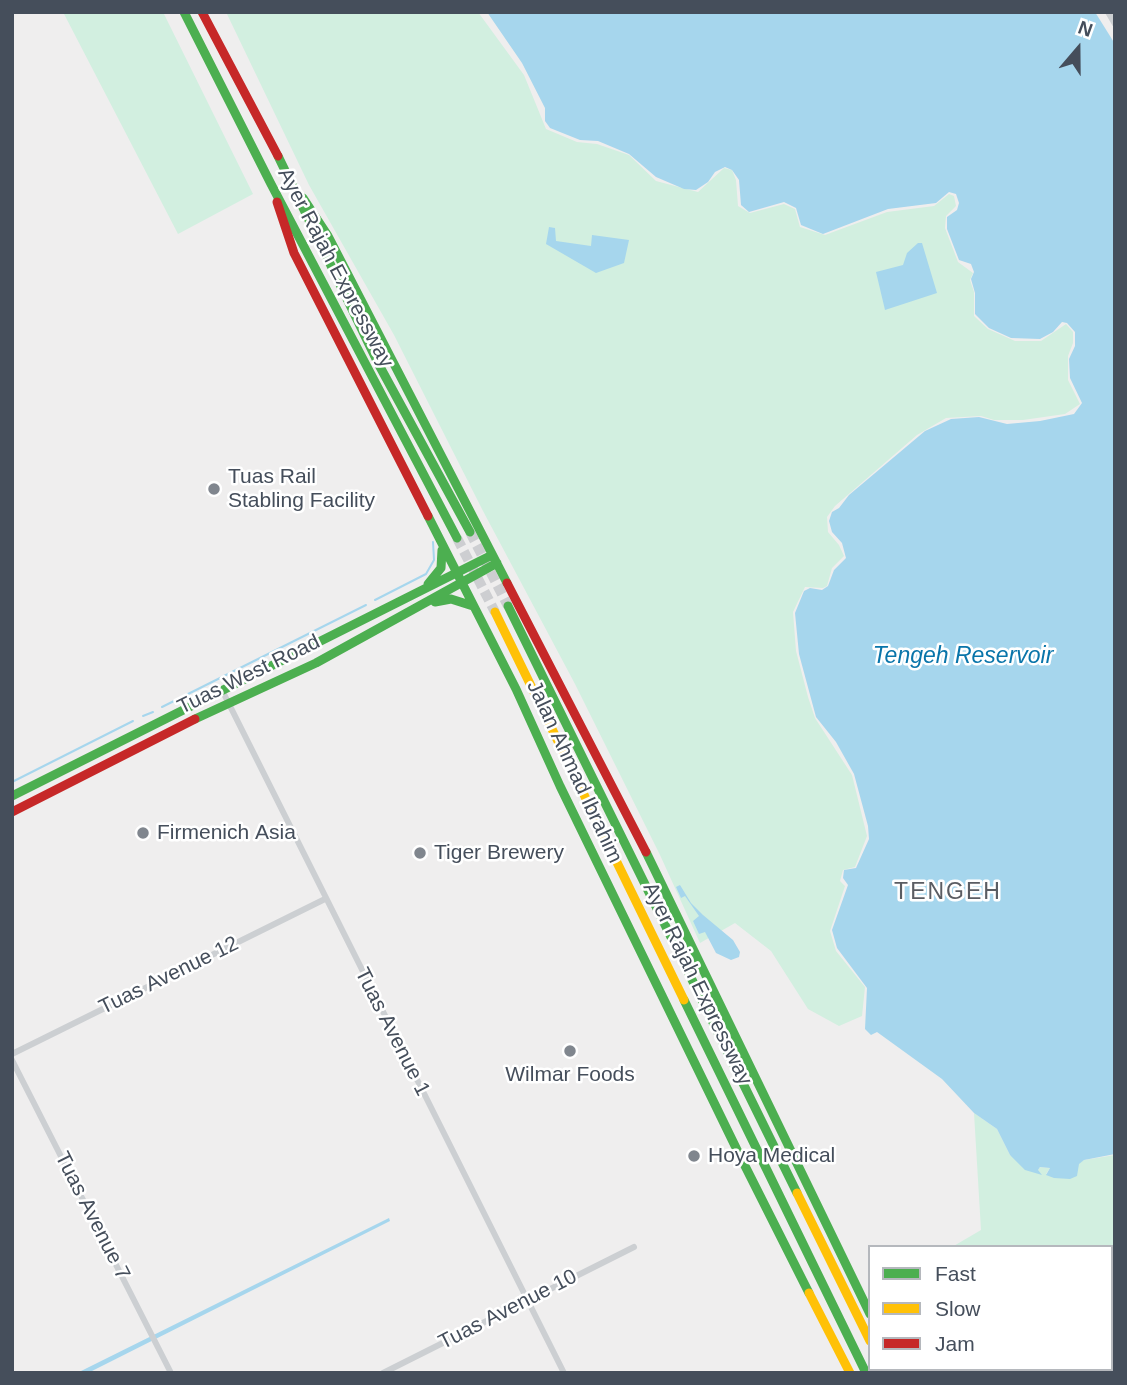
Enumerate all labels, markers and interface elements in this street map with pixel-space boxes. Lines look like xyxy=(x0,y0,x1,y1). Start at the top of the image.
north arrow xyxy=(1043,14,1113,84)
text: N xyxy=(1075,17,1095,41)
street label: Ayer Rajah Expressway xyxy=(272,164,398,372)
place label: Tuas Rail Stabling Facility xyxy=(228,464,375,514)
marker: Tuas Rail Stabling Facility xyxy=(206,481,222,497)
street label: Tuas West Road xyxy=(174,630,324,720)
water label: Tengeh Reservoir xyxy=(873,643,1053,671)
street label: Jalan Ahmad Ibrahim xyxy=(521,677,627,867)
place label: Firmenich Asia xyxy=(157,820,296,846)
marker: Firmenich Asia xyxy=(135,825,151,841)
place label: Tiger Brewery xyxy=(434,840,564,866)
marker: Tiger Brewery xyxy=(412,845,428,861)
street label: Ayer Rajah Expressway xyxy=(637,878,757,1090)
district label: TENGEH xyxy=(895,879,1001,907)
street label: Tuas Avenue 12 xyxy=(95,931,243,1021)
street label: Tuas Avenue 1 xyxy=(349,964,435,1100)
marker: Wilmar Foods xyxy=(562,1043,578,1059)
place label: Wilmar Foods xyxy=(505,1062,635,1088)
place label: Hoya Medical xyxy=(708,1143,835,1169)
street label: Tuas Avenue 7 xyxy=(49,1148,135,1284)
marker: Hoya Medical xyxy=(686,1148,702,1164)
legend xyxy=(868,1245,1113,1371)
text: Fast xyxy=(935,1262,976,1285)
street label: Tuas Avenue 10 xyxy=(435,1264,581,1356)
text: Slow xyxy=(935,1297,981,1320)
text: Jam xyxy=(935,1332,975,1355)

